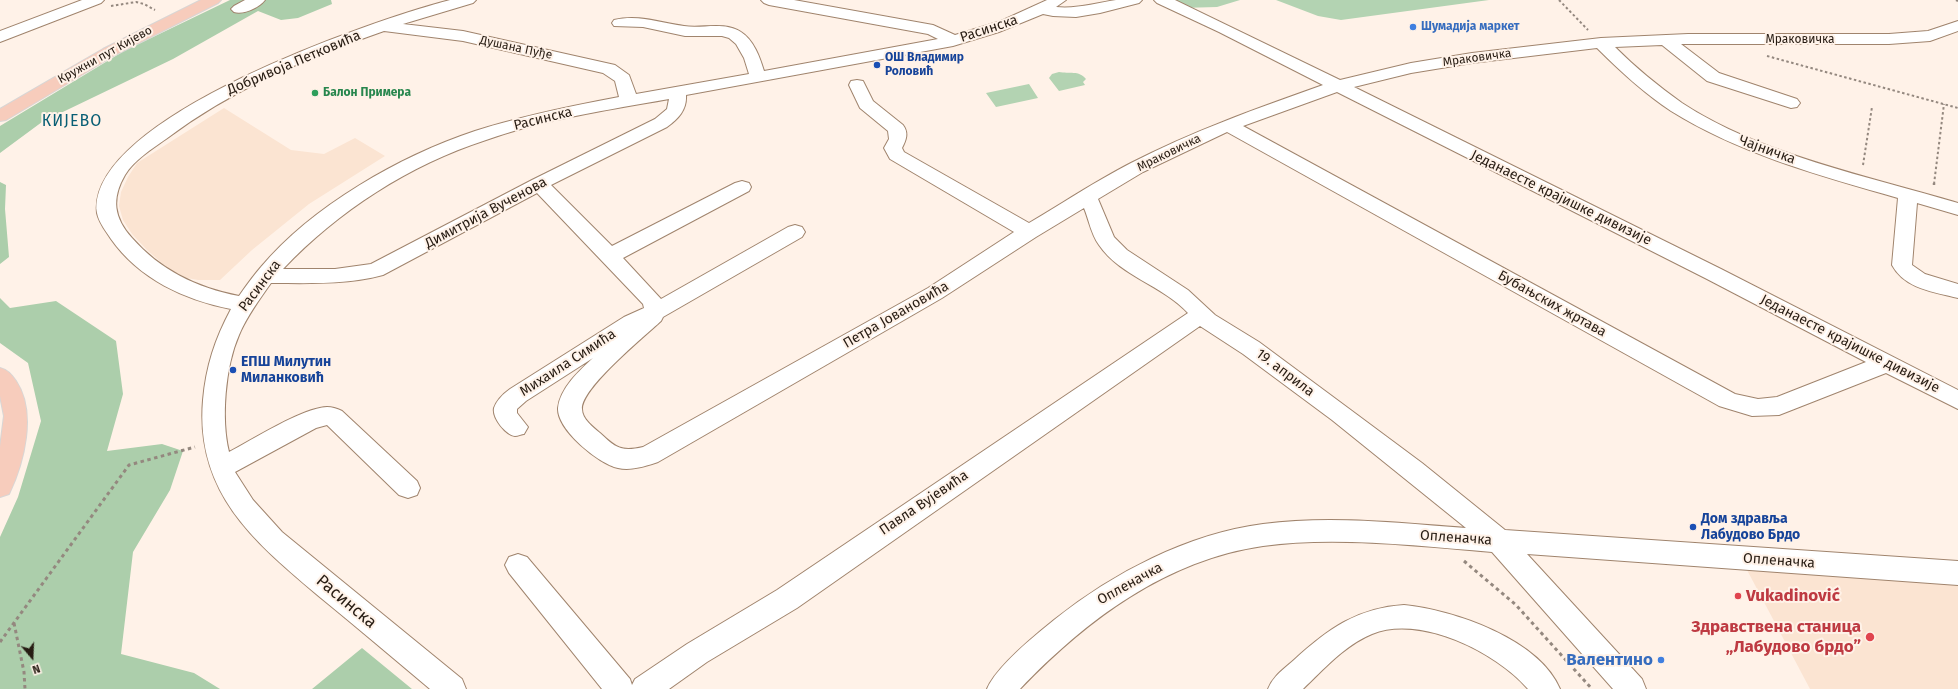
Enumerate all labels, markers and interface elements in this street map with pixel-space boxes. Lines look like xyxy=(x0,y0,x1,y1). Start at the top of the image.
street label: Расинска xyxy=(958,12,1020,46)
place label: Шумадија маркет xyxy=(1421,20,1519,34)
marker: Шумадија маркет xyxy=(1408,22,1418,32)
street label: Кружни пут Кијево xyxy=(55,23,155,87)
street label: Добривоја Петковића xyxy=(225,27,363,99)
street label: Душана Пуђе xyxy=(478,33,554,63)
street label: Мраковичка xyxy=(1765,33,1835,47)
street label: Мраковичка xyxy=(1442,46,1512,70)
place label: ОШ Владимир Роловић xyxy=(885,51,964,79)
marker: ОШ Владимир Роловић xyxy=(872,60,882,70)
place label: Балон Примера xyxy=(323,86,411,100)
marker: Балон Примера xyxy=(310,88,320,98)
street label: Расинска xyxy=(512,104,574,134)
district label: КИЈЕВО xyxy=(42,112,102,132)
street label: Мраковичка xyxy=(1135,131,1203,175)
street label: Чајничка xyxy=(1736,132,1798,168)
street label: Једанаесте крајишке дивизије xyxy=(1468,147,1654,249)
street label: Димитрија Вученова xyxy=(422,174,550,252)
street label: Расинска xyxy=(235,257,285,315)
street label: Бубањских жртава xyxy=(1495,267,1609,341)
street label: Петра Јовановића xyxy=(840,278,952,352)
street label: Једанаесте крајишке дивизије xyxy=(1758,291,1942,397)
street label: Михаила Симића xyxy=(517,326,619,400)
street label: 19. априла xyxy=(1252,346,1318,400)
place label: ЕПШ Милутин Миланковић xyxy=(241,354,331,386)
marker: ЕПШ Милутин Миланковић xyxy=(228,365,238,375)
street label: Павла Вујевића xyxy=(876,467,972,539)
place label: Дом здравља Лабудово Брдо xyxy=(1701,511,1800,544)
marker: Дом здравља Лабудово Брдо xyxy=(1688,522,1698,532)
street label: Опленачка xyxy=(1420,527,1492,549)
street label: Опленачка xyxy=(1743,550,1815,572)
street label: Опленачка xyxy=(1094,559,1166,609)
street label: Расинска xyxy=(312,571,380,633)
place label: Vukadinović xyxy=(1746,586,1840,606)
marker: Vukadinović xyxy=(1733,591,1743,601)
place label: Здравствена станица „Лабудово брдо” xyxy=(1691,617,1861,657)
marker: Здравствена станица „Лабудово брдо” xyxy=(1864,631,1876,643)
north arrow xyxy=(12,637,52,677)
place label: Валентино xyxy=(1566,650,1653,670)
marker: Валентино xyxy=(1656,655,1666,665)
text: N xyxy=(31,661,42,676)

